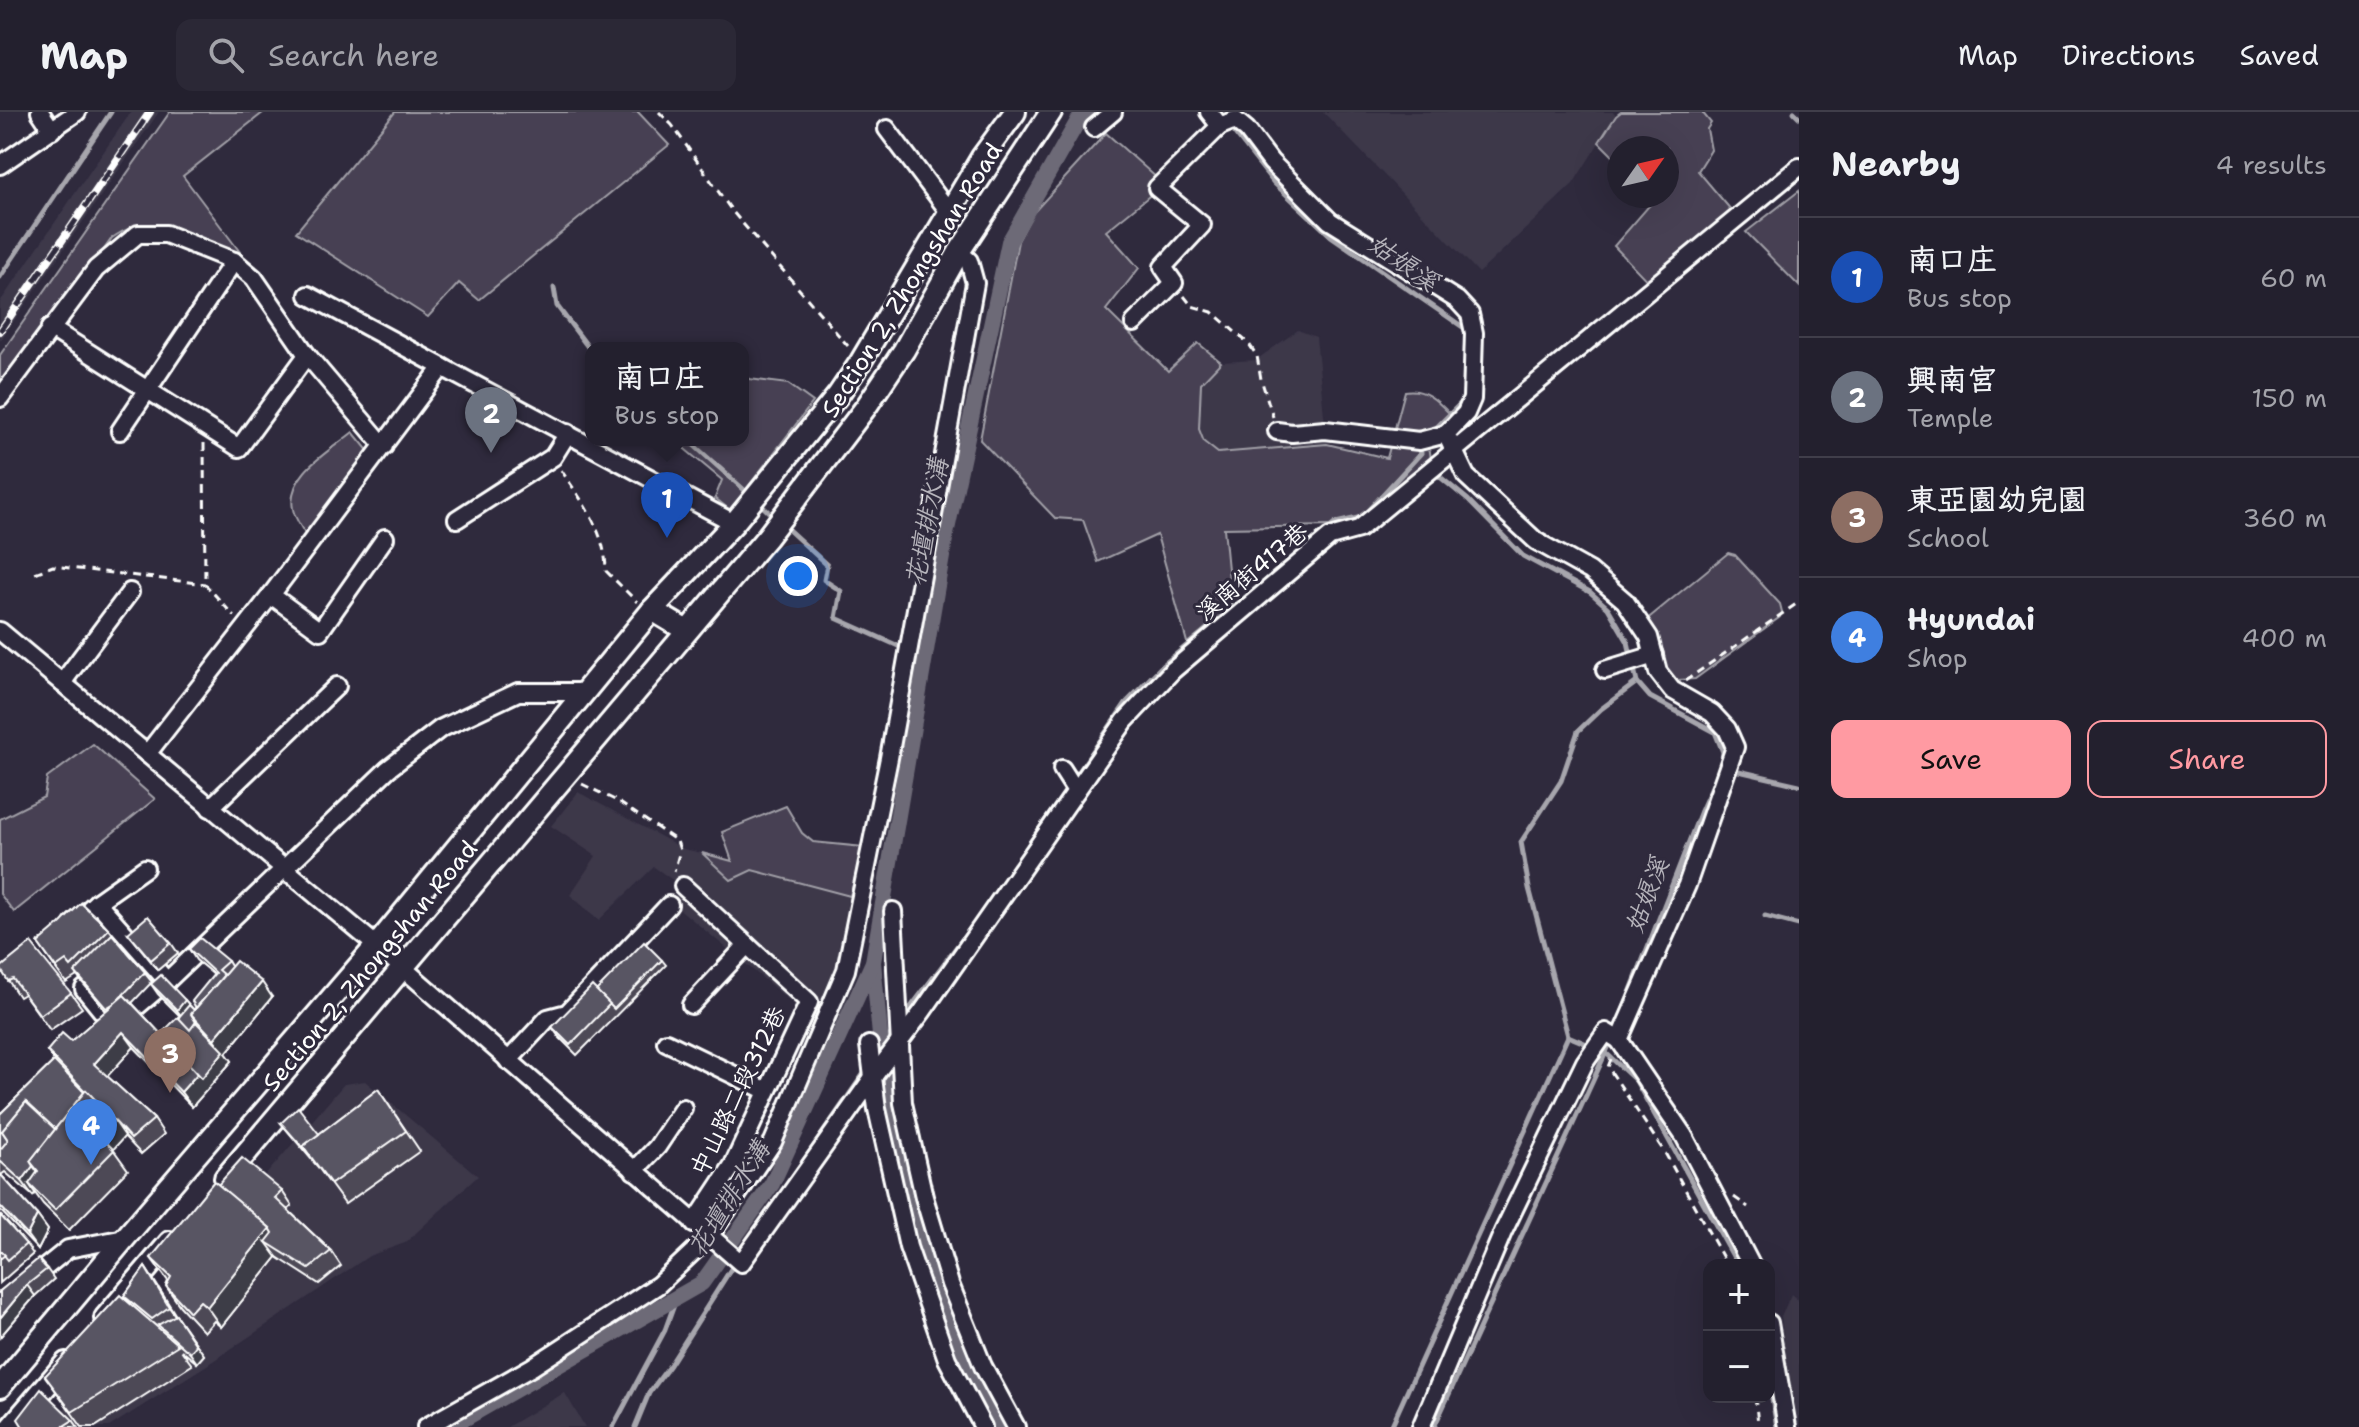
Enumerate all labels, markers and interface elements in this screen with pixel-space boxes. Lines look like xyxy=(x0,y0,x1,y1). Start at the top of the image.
search box xyxy=(176,19,736,91)
text: Map xyxy=(40,30,128,81)
icon: search xyxy=(204,33,248,77)
text: Search here xyxy=(268,35,439,76)
text: Map xyxy=(1958,36,2018,74)
text: Directions xyxy=(2062,36,2196,74)
text: Saved xyxy=(2240,36,2319,74)
north arrow xyxy=(1607,136,1679,208)
street label: Section 2, Zhongshan Road xyxy=(814,137,1010,423)
text: Nearby xyxy=(1831,141,1961,187)
text: 4 results xyxy=(2215,147,2327,182)
water label: 姑娘溪 xyxy=(1362,225,1448,300)
text: 南口庄 xyxy=(1907,239,1997,280)
text: 1 xyxy=(1851,260,1863,295)
text: 60 m xyxy=(2260,260,2327,295)
text: Bus stop xyxy=(1907,280,2012,315)
popup xyxy=(585,342,749,446)
text: 南口庄 xyxy=(615,356,705,397)
text: 興南宮 xyxy=(1907,359,1997,400)
text: 2 xyxy=(1848,380,1866,415)
text: 150 m xyxy=(2251,380,2327,415)
pin: 2 xyxy=(465,387,517,453)
text: Bus stop xyxy=(615,397,719,432)
text: Temple xyxy=(1907,400,1994,435)
water label: 花壇排水溝 xyxy=(896,453,956,589)
pin: 1 xyxy=(641,472,693,538)
text: 東亞園幼兒園 xyxy=(1907,479,2087,520)
text: 3 xyxy=(1848,500,1866,535)
text: 360 m xyxy=(2242,500,2327,535)
street label: 溪南街417巷 xyxy=(1189,516,1315,628)
text: School xyxy=(1907,520,1989,555)
your location xyxy=(778,556,818,596)
text: Hyundai xyxy=(1907,599,2035,640)
text: 4 xyxy=(1848,620,1866,655)
text: 400 m xyxy=(2242,620,2327,655)
text: Shop xyxy=(1907,640,1968,675)
button: Save xyxy=(1831,720,2071,798)
button: Share xyxy=(2087,720,2327,798)
street label: Section 2, Zhongshan Road xyxy=(255,834,485,1098)
water label: 姑娘溪 xyxy=(1616,850,1677,938)
street label: 中山路二段312巷 xyxy=(683,1001,793,1181)
pin: 3 xyxy=(144,1027,196,1093)
pin: 4 xyxy=(65,1099,117,1165)
water label: 花壇排水溝 xyxy=(679,1132,778,1262)
map controls xyxy=(1703,1259,1775,1403)
button: + xyxy=(1703,1259,1775,1331)
button: − xyxy=(1703,1331,1775,1403)

